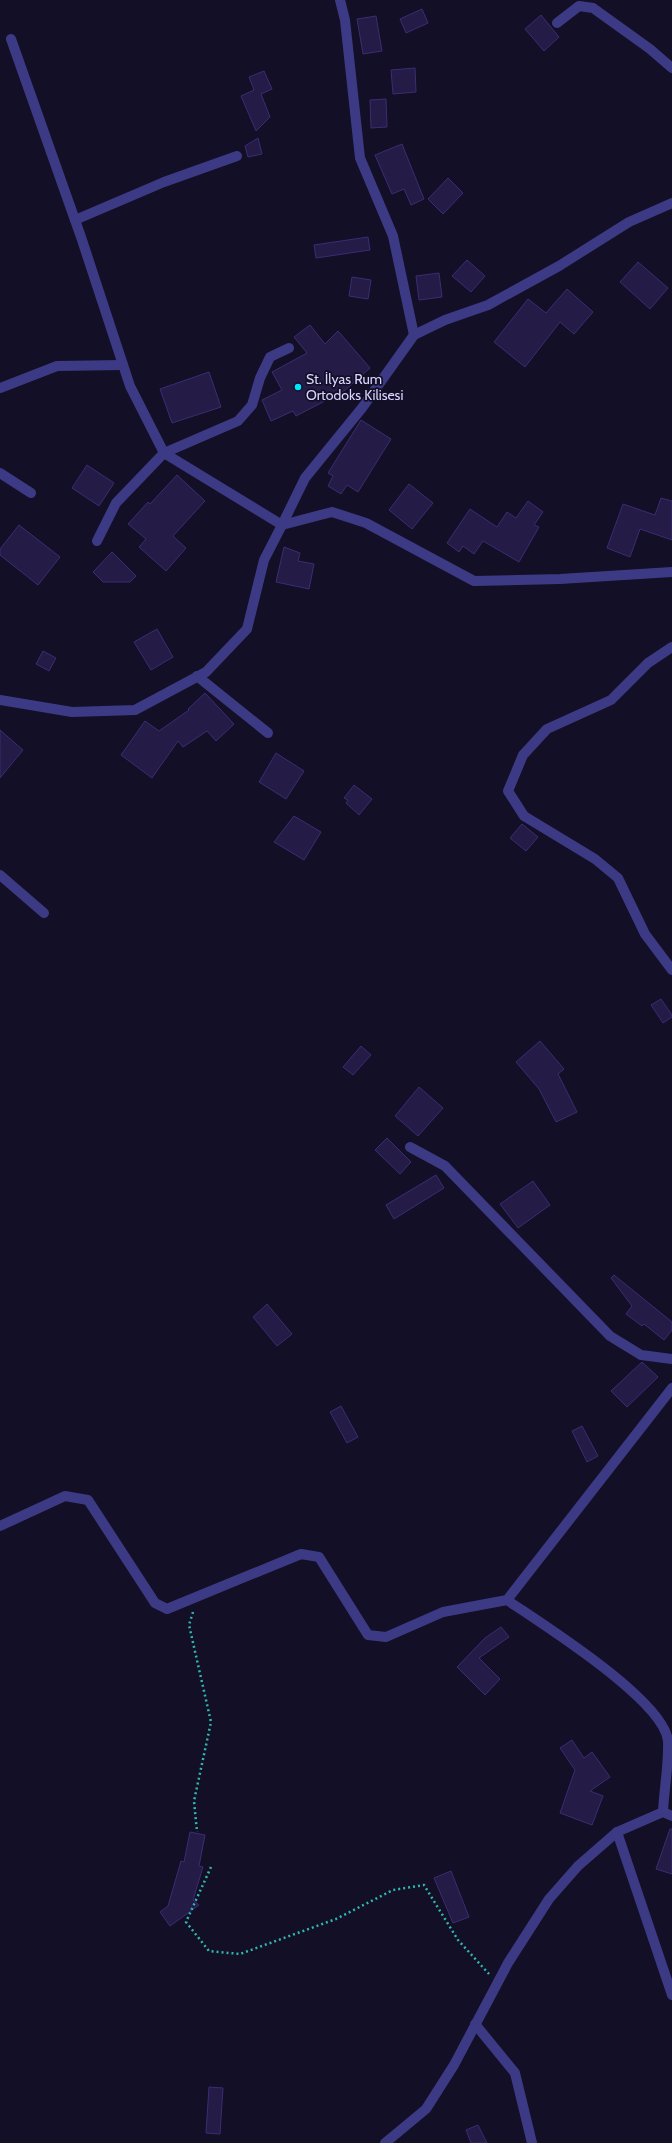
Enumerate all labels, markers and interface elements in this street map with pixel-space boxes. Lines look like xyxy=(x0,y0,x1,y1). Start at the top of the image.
place label: St. İlyas Rum Ortodoks Kilisesi xyxy=(306,370,403,404)
marker: St. İlyas Rum Ortodoks Kilisesi xyxy=(293,382,303,392)

